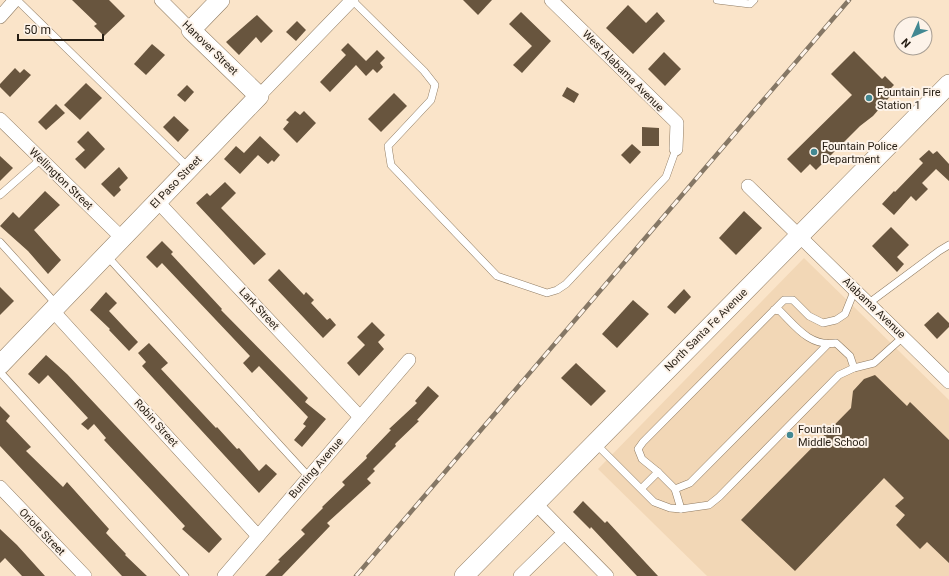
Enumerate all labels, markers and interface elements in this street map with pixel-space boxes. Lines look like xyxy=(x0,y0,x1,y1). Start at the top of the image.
scale bar xyxy=(18,16,103,42)
north arrow xyxy=(893,16,933,56)
street label: Hanover Street xyxy=(179,18,241,78)
text: 50 m xyxy=(24,23,51,37)
street label: West Alabama Avenue xyxy=(580,28,667,115)
text: N xyxy=(899,35,914,50)
place label: Fountain Fire Station 1 xyxy=(877,86,941,112)
marker: Fountain Fire Station 1 xyxy=(864,93,874,103)
place label: Fountain Police Department xyxy=(822,140,898,166)
street label: Wellington Street xyxy=(27,145,96,213)
marker: Fountain Police Department xyxy=(809,147,819,157)
street label: El Paso Street xyxy=(148,153,205,211)
street label: Alabama Avenue xyxy=(840,275,908,341)
street label: Lark Street xyxy=(236,285,282,333)
street label: North Santa Fe Avenue xyxy=(662,286,750,374)
street label: Robin Street xyxy=(131,396,181,450)
place label: Fountain Middle School xyxy=(798,423,868,449)
marker: Fountain Middle School xyxy=(785,430,795,440)
street label: Bunting Avenue xyxy=(286,435,346,501)
street label: Oriole Street xyxy=(16,506,68,559)

